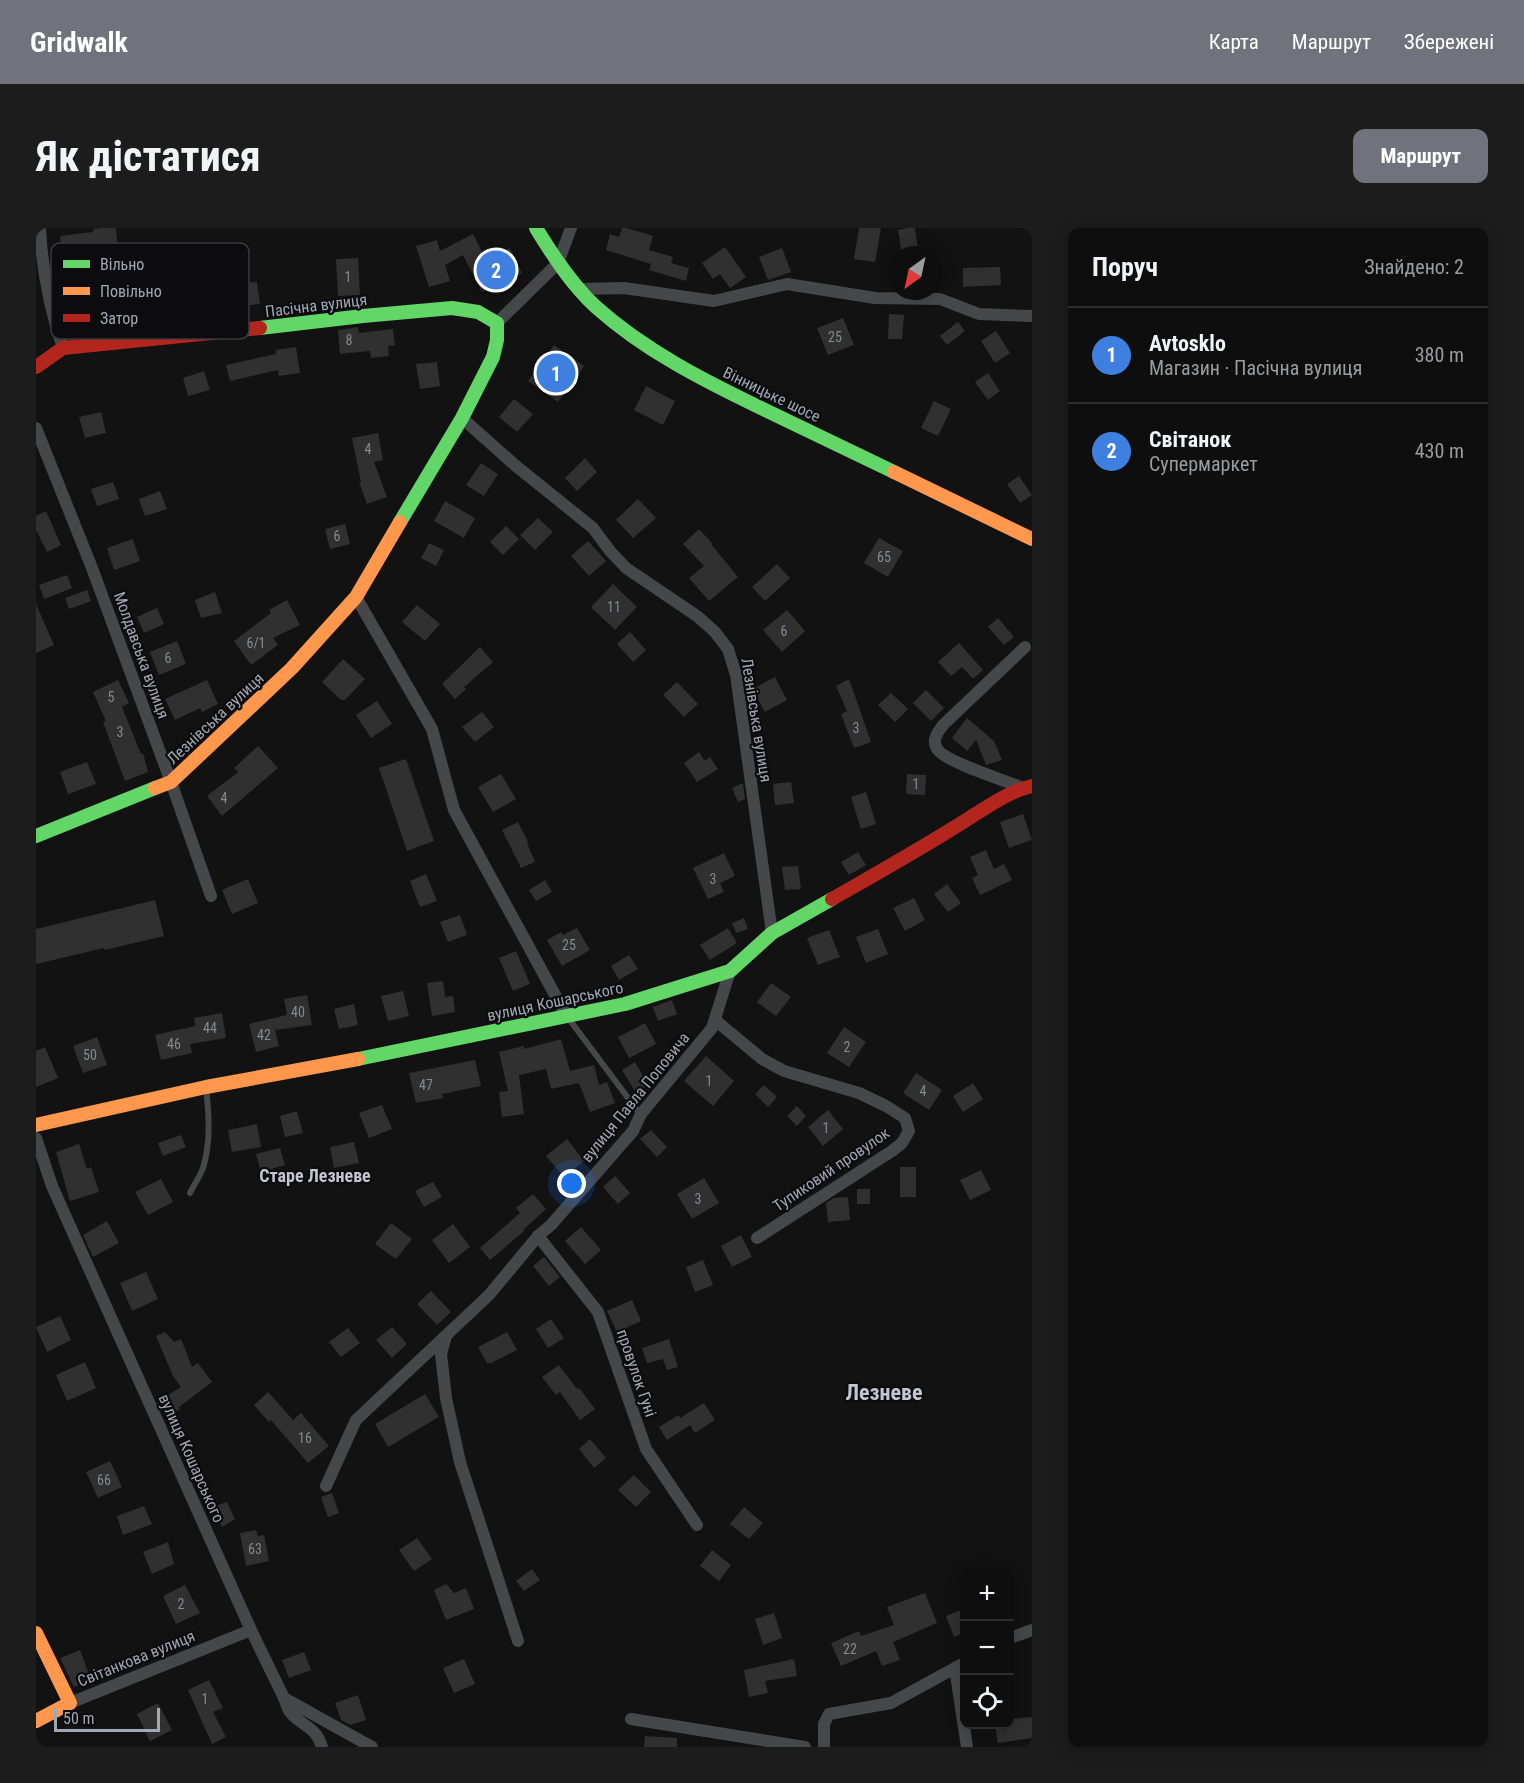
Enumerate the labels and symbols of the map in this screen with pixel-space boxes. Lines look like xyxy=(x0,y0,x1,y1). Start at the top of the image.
legend xyxy=(51,243,249,339)
north arrow xyxy=(888,246,942,300)
pin: 2 xyxy=(476,248,516,292)
text: Вільно xyxy=(100,255,144,274)
house number: 1 xyxy=(345,269,351,285)
text: Повільно xyxy=(100,282,162,301)
street label: Пасічна вулиця xyxy=(264,290,368,321)
text: Затор xyxy=(100,309,138,328)
house number: 25 xyxy=(828,329,842,345)
house number: 8 xyxy=(346,332,353,348)
pin: 1 xyxy=(536,350,576,396)
street label: Вінницьке шосе xyxy=(720,363,823,426)
house number: 4 xyxy=(365,441,372,457)
house number: 6 xyxy=(334,528,341,544)
house number: 65 xyxy=(877,549,891,565)
street label: Молдавська вулиця xyxy=(110,589,173,721)
house number: 11 xyxy=(607,599,621,615)
house number: 6 xyxy=(781,623,788,639)
house number: 6/1 xyxy=(246,635,266,651)
house number: 6 xyxy=(165,650,172,666)
street label: Лезнівська вулиця xyxy=(737,657,776,783)
street label: Лезнівська вулиця xyxy=(163,669,268,768)
house number: 5 xyxy=(108,689,115,705)
house number: 3 xyxy=(853,720,859,736)
house number: 3 xyxy=(117,724,123,740)
house number: 1 xyxy=(913,776,919,792)
house number: 4 xyxy=(221,790,228,806)
house number: 3 xyxy=(710,871,716,887)
house number: 25 xyxy=(562,937,576,953)
street label: вулиця Кошарського xyxy=(485,978,625,1025)
house number: 40 xyxy=(291,1004,305,1020)
house number: 44 xyxy=(203,1020,217,1036)
house number: 42 xyxy=(257,1027,271,1043)
street label: вулиця Павла Поповича xyxy=(577,1029,694,1166)
house number: 46 xyxy=(167,1036,181,1052)
house number: 2 xyxy=(844,1039,851,1055)
house number: 50 xyxy=(83,1047,97,1063)
house number: 1 xyxy=(706,1073,712,1089)
house number: 47 xyxy=(419,1077,433,1093)
house number: 4 xyxy=(920,1083,927,1099)
house number: 1 xyxy=(823,1120,829,1136)
street label: Тупиковий провулок xyxy=(769,1123,893,1215)
district label: Старе Лезневе xyxy=(259,1165,371,1186)
your location xyxy=(557,1169,586,1198)
house number: 3 xyxy=(695,1191,701,1207)
street label: провулок Гуні xyxy=(613,1327,660,1419)
district label: Лезневе xyxy=(846,1380,923,1405)
street label: вулиця Кошарського xyxy=(155,1391,228,1525)
house number: 16 xyxy=(298,1430,312,1446)
house number: 66 xyxy=(97,1472,111,1488)
house number: 63 xyxy=(248,1541,262,1557)
house number: 2 xyxy=(178,1596,185,1612)
street label: Світанкова вулиця xyxy=(75,1626,198,1691)
house number: 22 xyxy=(843,1641,857,1657)
house number: 1 xyxy=(202,1691,208,1707)
scale bar xyxy=(54,1705,160,1732)

